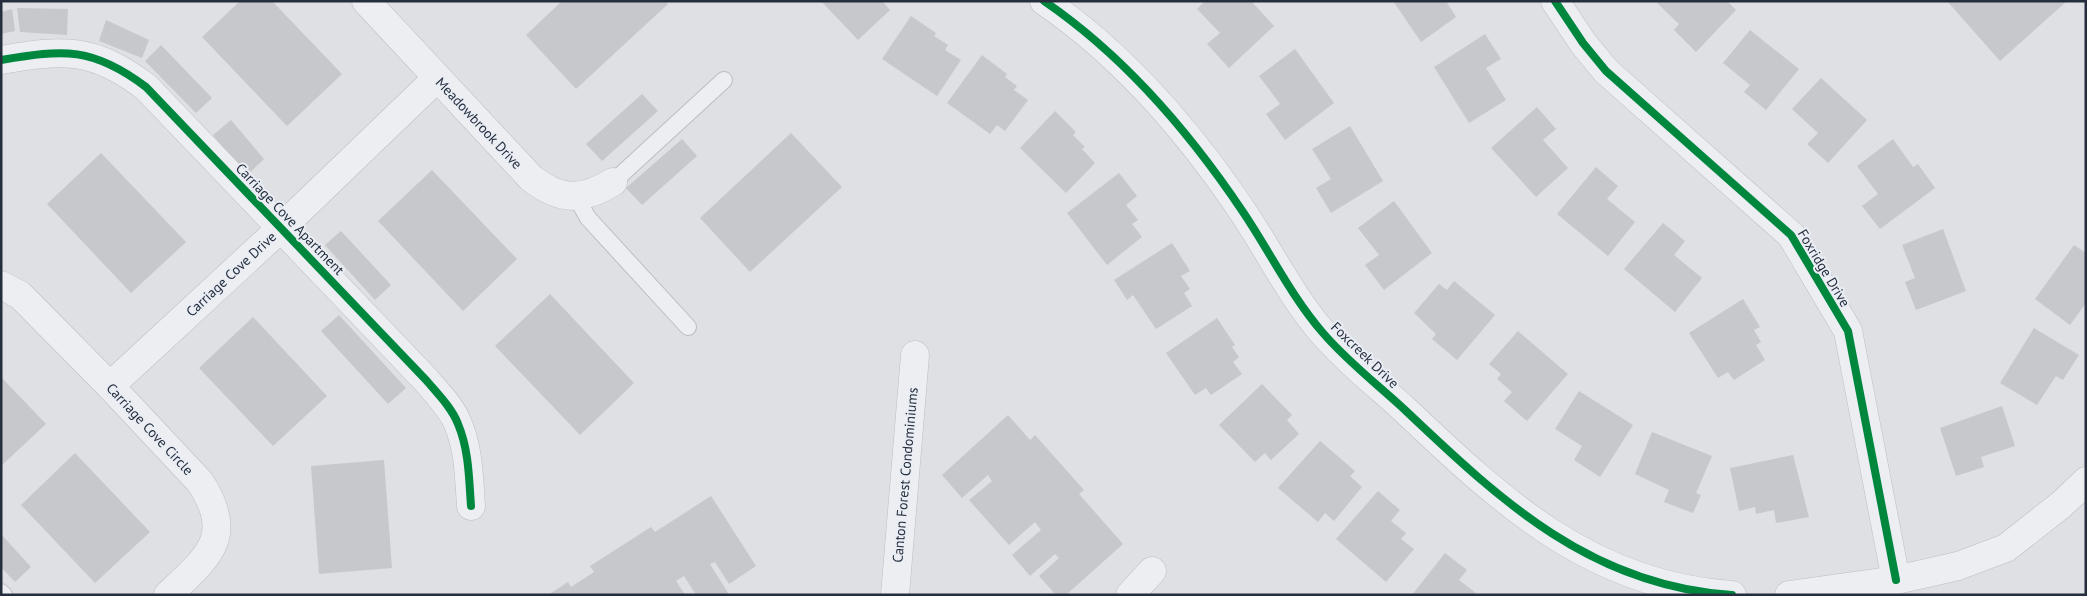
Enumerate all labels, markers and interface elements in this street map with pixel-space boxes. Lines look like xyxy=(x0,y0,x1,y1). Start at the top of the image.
street label: Meadowbrook Drive xyxy=(432,73,526,173)
street label: Carriage Cove Apartment xyxy=(232,159,348,279)
street label: Foxridge Drive xyxy=(1794,226,1854,310)
street label: Carriage Cove Drive xyxy=(182,228,280,320)
street label: Foxcreek Drive xyxy=(1327,318,1403,392)
street label: Carriage Cove Circle xyxy=(103,379,197,479)
street label: Canton Forest Condominiums xyxy=(888,387,922,563)

